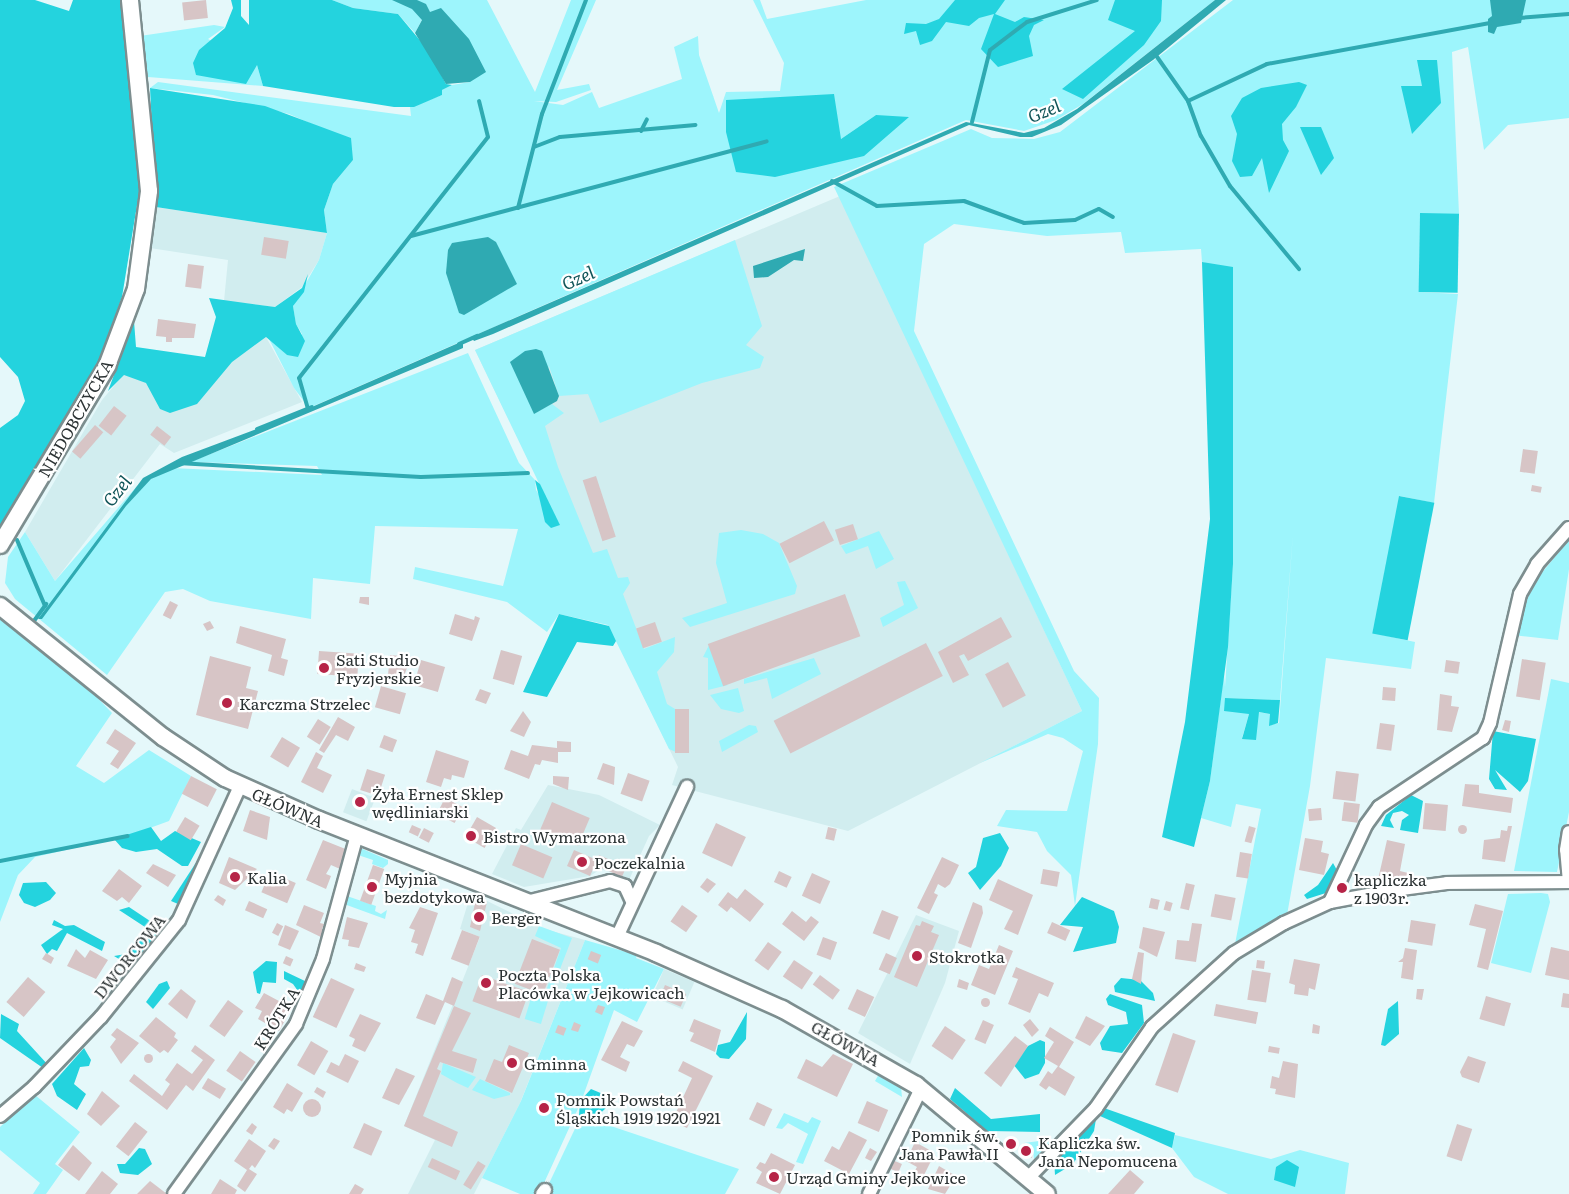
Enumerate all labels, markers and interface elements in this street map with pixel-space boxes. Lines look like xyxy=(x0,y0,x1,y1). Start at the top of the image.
water label: Gzel xyxy=(1024,95,1064,127)
water label: Gzel xyxy=(558,262,598,294)
street label: NIEDOBCZYCKA xyxy=(34,356,116,480)
water label: Gzel xyxy=(98,471,136,511)
place label: Sati Studio Fryzjerskie xyxy=(336,649,421,687)
marker: Sati Studio Fryzjerskie xyxy=(317,661,331,675)
place label: Karczma Strzelec xyxy=(239,693,370,713)
marker: Karczma Strzelec xyxy=(220,696,234,710)
street label: GŁÓWNA xyxy=(249,783,327,831)
place label: Żyła Ernest Sklep wędliniarski xyxy=(372,783,503,821)
marker: Żyła Ernest Sklep wędliniarski xyxy=(353,795,367,809)
place label: Bistro Wymarzona xyxy=(483,826,626,846)
marker: Bistro Wymarzona xyxy=(464,829,478,843)
place label: Poczekalnia xyxy=(594,852,685,872)
marker: Poczekalnia xyxy=(575,855,589,869)
place label: Kalia xyxy=(247,867,287,887)
place label: Myjnia bezdotykowa xyxy=(384,868,485,906)
place label: kapliczka z 1903r. xyxy=(1354,869,1427,907)
marker: Kalia xyxy=(228,870,242,884)
marker: Myjnia bezdotykowa xyxy=(365,880,379,894)
marker: kapliczka z 1903r. xyxy=(1335,881,1349,895)
place label: Berger xyxy=(491,907,542,927)
street label: DWORCOWA xyxy=(89,910,169,1002)
marker: Berger xyxy=(472,910,486,924)
place label: Stokrotka xyxy=(929,946,1005,966)
marker: Stokrotka xyxy=(910,949,924,963)
place label: Poczta Polska Placówka w Jejkowicach xyxy=(498,964,685,1002)
marker: Poczta Polska Placówka w Jejkowicach xyxy=(479,976,493,990)
street label: KRÓTKA xyxy=(249,983,303,1053)
street label: GŁÓWNA xyxy=(808,1016,884,1070)
place label: Gminna xyxy=(524,1053,587,1073)
marker: Gminna xyxy=(505,1056,519,1070)
place label: Pomnik Powstań Śląskich 1919 1920 1921 xyxy=(556,1089,721,1127)
marker: Pomnik Powstań Śląskich 1919 1920 1921 xyxy=(537,1101,551,1115)
place label: Pomnik św. Jana Pawła II xyxy=(898,1125,999,1163)
place label: Kapliczka św. Jana Nepomucena xyxy=(1038,1132,1177,1170)
marker: Pomnik św. Jana Pawła II xyxy=(1004,1137,1018,1151)
marker: Kapliczka św. Jana Nepomucena xyxy=(1019,1144,1033,1158)
place label: Urząd Gminy Jejkowice xyxy=(786,1167,966,1187)
marker: Urząd Gminy Jejkowice xyxy=(767,1170,781,1184)

